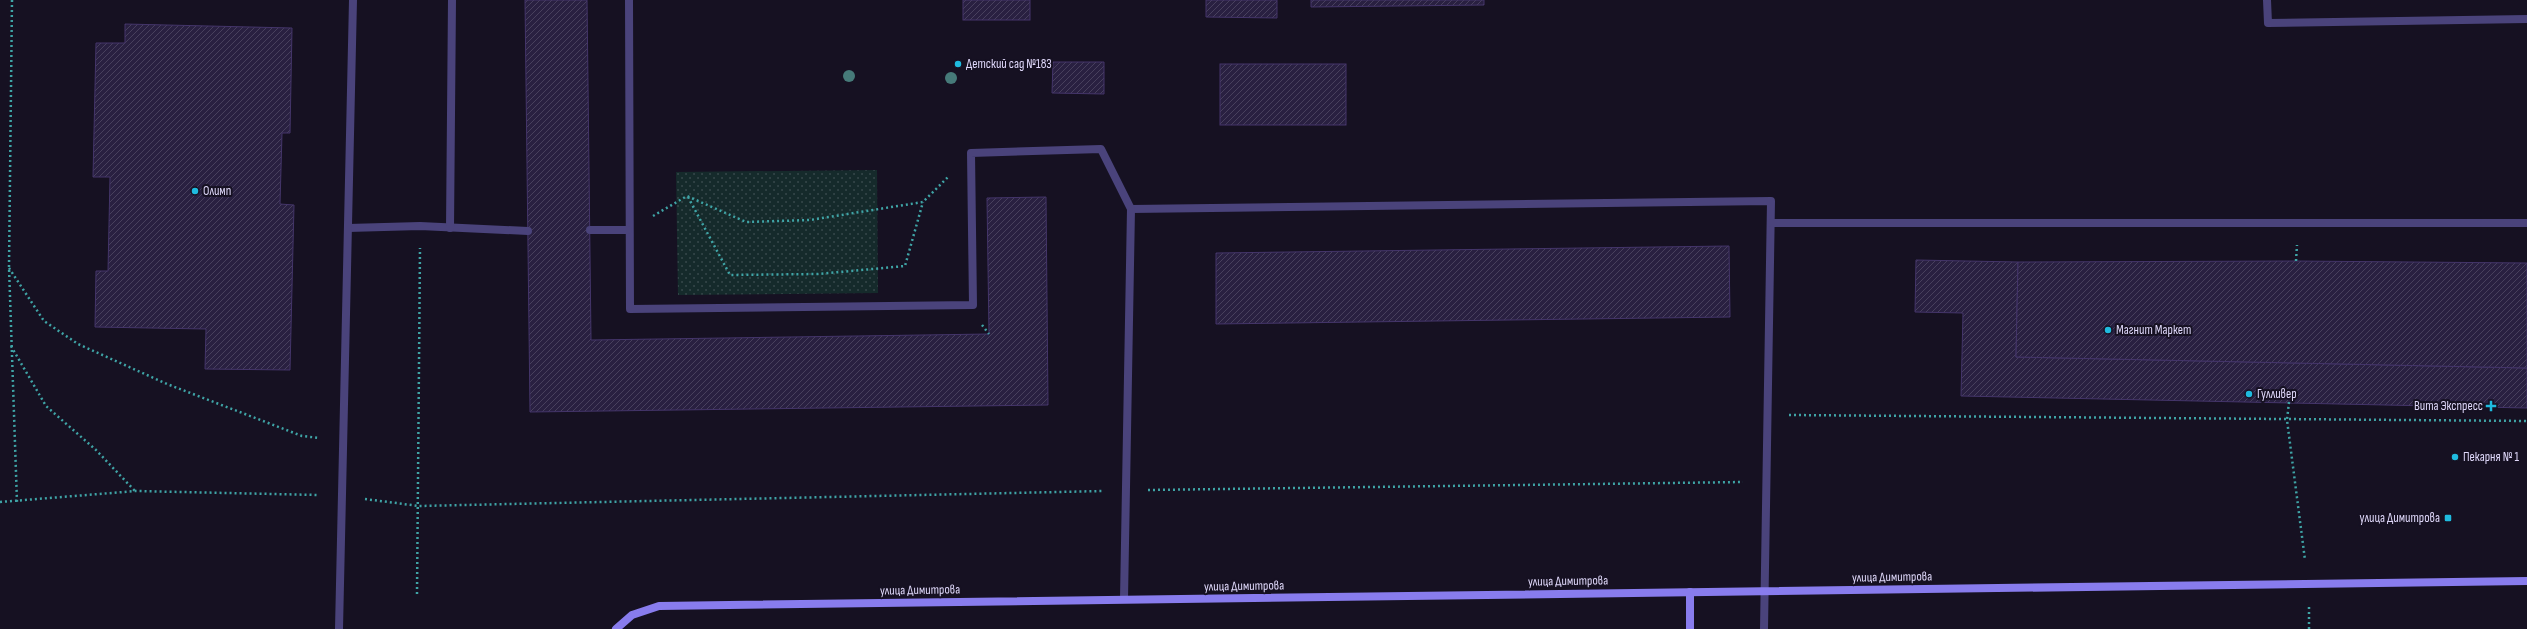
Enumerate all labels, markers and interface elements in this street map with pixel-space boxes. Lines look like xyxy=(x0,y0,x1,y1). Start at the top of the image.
place label: Детский сад №183 xyxy=(966,56,1052,72)
marker: Детский сад №183 xyxy=(953,59,963,69)
place label: Олимп xyxy=(203,183,231,199)
marker: Олимп xyxy=(190,186,200,196)
place label: Магнит Маркет xyxy=(2116,322,2191,338)
marker: Магнит Маркет xyxy=(2103,325,2113,335)
place label: Гулливер xyxy=(2257,386,2297,402)
marker: Гулливер xyxy=(2244,389,2254,399)
place label: Вита Экспресс xyxy=(2414,398,2483,414)
marker: Вита Экспресс xyxy=(2486,401,2496,411)
place label: Пекарня № 1 xyxy=(2463,449,2519,465)
marker: Пекарня № 1 xyxy=(2450,452,2460,462)
place label: улица Димитрова xyxy=(2360,510,2440,526)
marker: улица Димитрова xyxy=(2443,513,2453,523)
street label: улица Димитрова xyxy=(1852,568,1932,586)
street label: улица Димитрова xyxy=(1528,572,1608,590)
street label: улица Димитрова xyxy=(1204,577,1284,595)
street label: улица Димитрова xyxy=(880,581,960,599)

